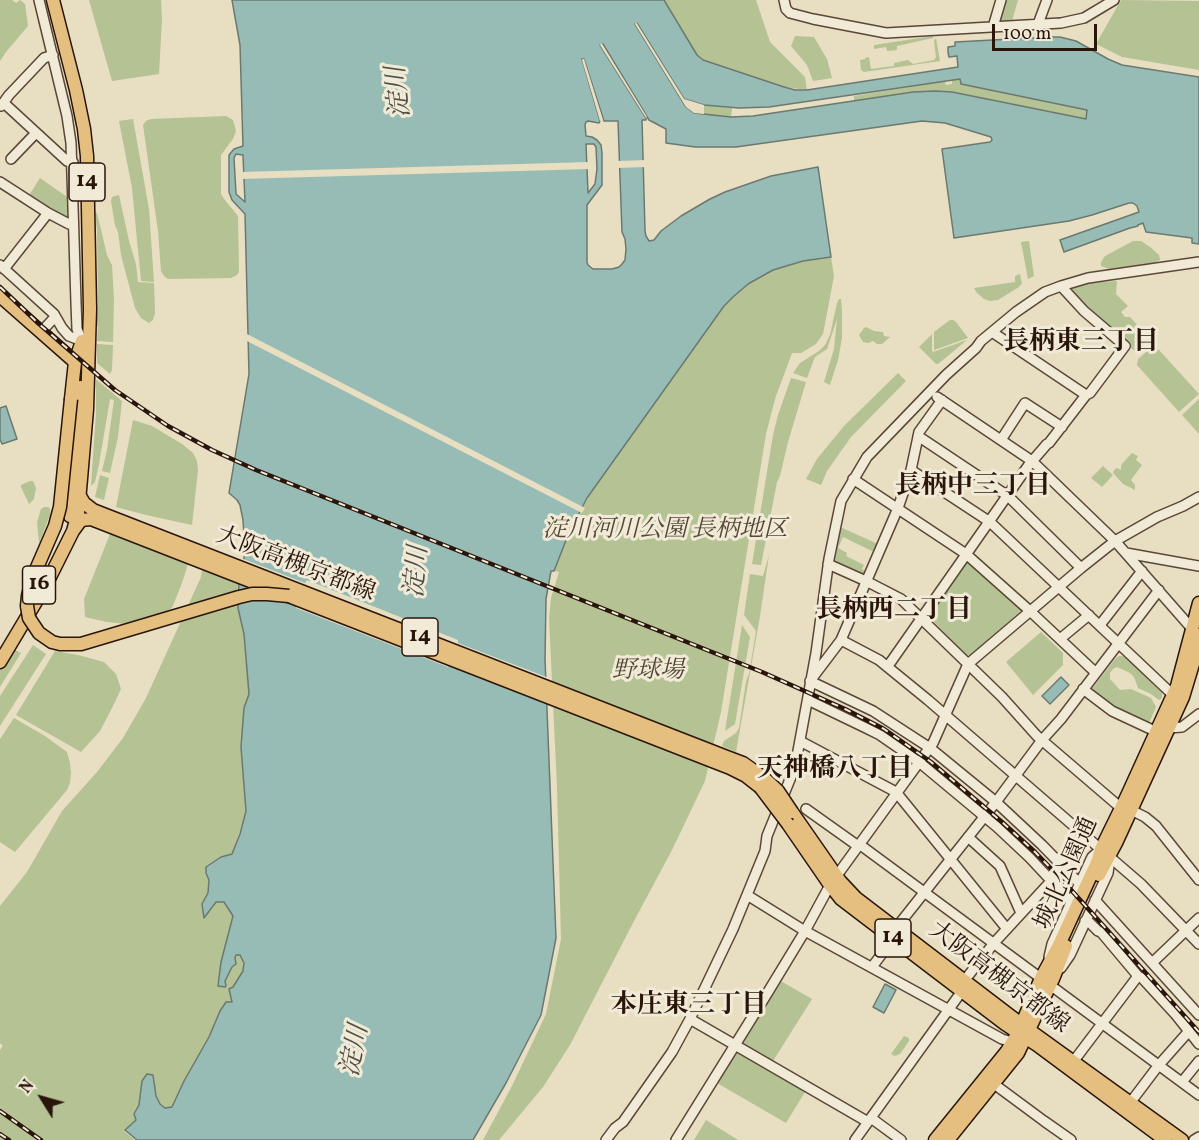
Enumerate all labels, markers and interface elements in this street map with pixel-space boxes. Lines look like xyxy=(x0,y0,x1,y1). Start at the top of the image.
scale bar xyxy=(995,12,1100,50)
text: 100 m xyxy=(1003,22,1052,47)
water label: 淀川 xyxy=(383,65,419,119)
road number: 14 xyxy=(69,163,105,201)
district label: 長柄東三丁目 xyxy=(1003,328,1159,360)
district label: 長柄中三丁目 xyxy=(895,472,1051,504)
park label: 淀川河川公園 長柄地区 xyxy=(543,518,787,546)
street label: 大阪高槻京都線 xyxy=(211,522,379,610)
water label: 淀川 xyxy=(401,545,437,599)
road number: 16 xyxy=(22,566,56,604)
district label: 長柄西二丁目 xyxy=(816,596,972,628)
road number: 14 xyxy=(402,618,438,656)
park label: 野球場 xyxy=(612,659,684,687)
district label: 天神橋八丁目 xyxy=(757,755,913,787)
street label: 城北公園通 xyxy=(1030,813,1106,935)
street label: 大阪高槻京都線 xyxy=(922,917,1074,1041)
road number: 14 xyxy=(875,919,911,957)
district label: 本庄東三丁目 xyxy=(611,991,767,1023)
water label: 淀川 xyxy=(337,1023,377,1079)
north arrow xyxy=(12,1068,72,1128)
text: N xyxy=(15,1076,40,1098)

